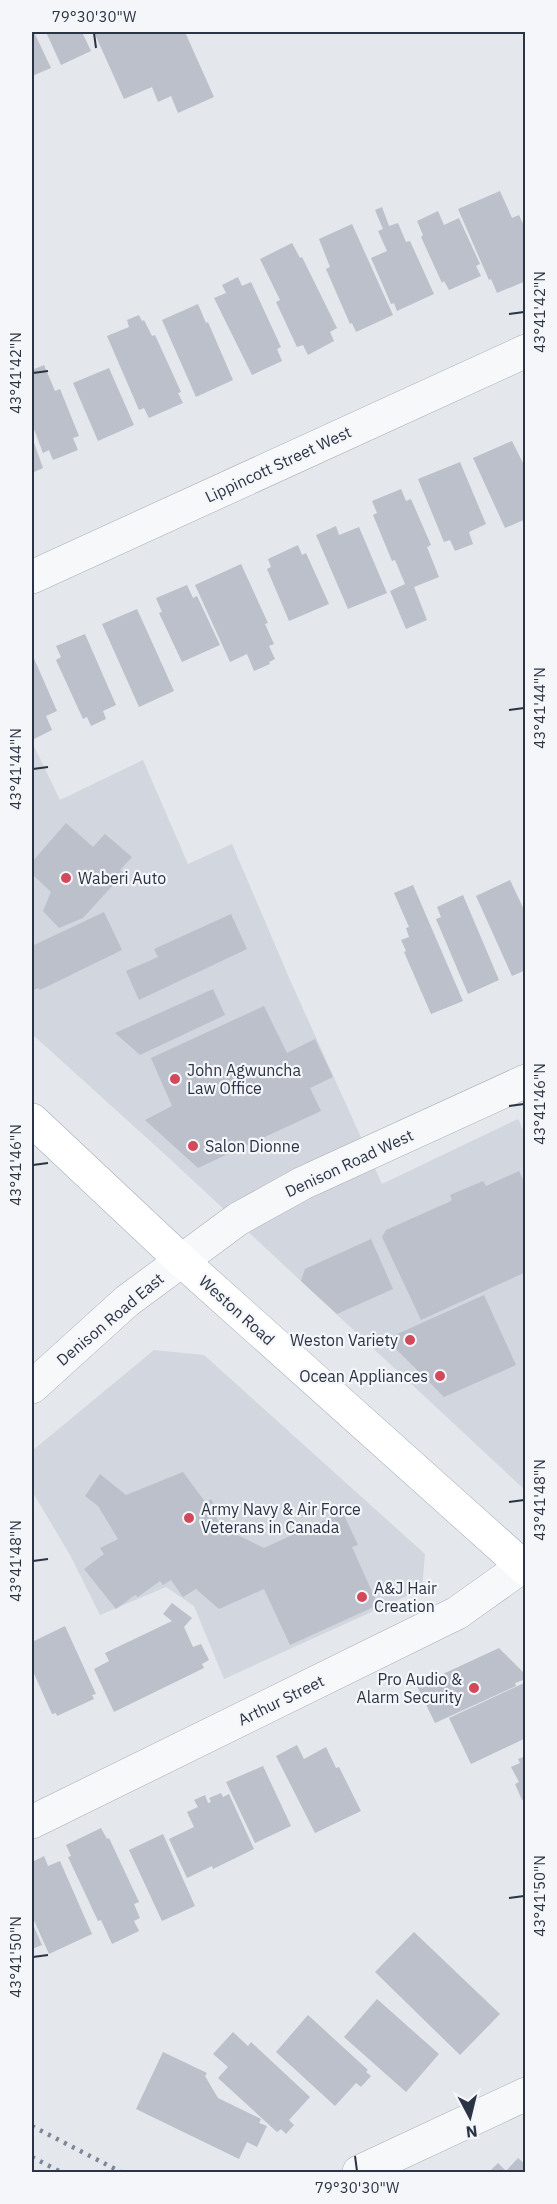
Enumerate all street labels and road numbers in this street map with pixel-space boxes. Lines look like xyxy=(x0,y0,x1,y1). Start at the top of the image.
street label: Lippincott Street West xyxy=(202,421,354,507)
street label: Denison Road West xyxy=(282,1125,416,1201)
street label: Denison Road East xyxy=(52,1268,168,1370)
street label: Weston Road xyxy=(195,1271,279,1349)
street label: Arthur Street xyxy=(235,1671,327,1729)

